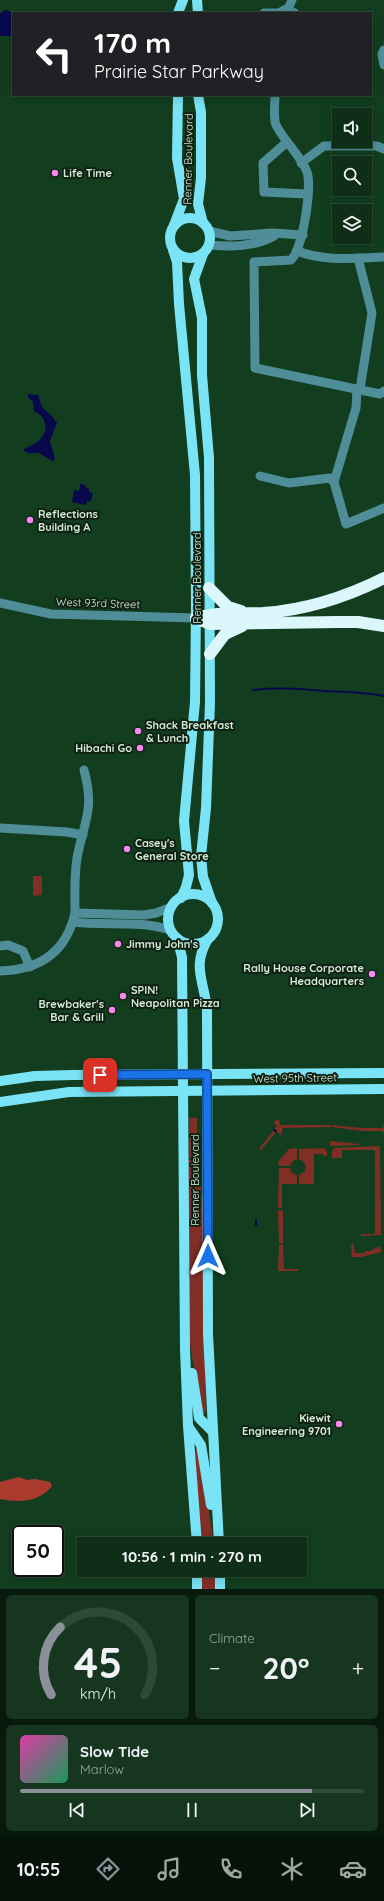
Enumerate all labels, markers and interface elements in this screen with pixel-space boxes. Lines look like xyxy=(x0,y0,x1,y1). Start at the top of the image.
text: 170 m xyxy=(94,25,171,60)
icon: left xyxy=(28,28,80,80)
text: Prairie Star Parkway xyxy=(94,60,264,83)
map controls xyxy=(332,108,372,244)
button: sound xyxy=(332,108,372,148)
street label: Renner Boulevard xyxy=(180,113,196,205)
button: search xyxy=(332,156,372,196)
place label: Life Time xyxy=(63,166,112,180)
marker: Life Time xyxy=(50,168,60,178)
button: layers xyxy=(332,204,372,244)
place label: Reflections Building A xyxy=(38,507,98,534)
marker: Reflections Building A xyxy=(25,515,35,525)
street label: Renner Boulevard xyxy=(190,532,204,624)
street label: West 93rd Street xyxy=(56,595,141,611)
place label: Shack Breakfast & Lunch xyxy=(146,718,234,745)
marker: Shack Breakfast & Lunch xyxy=(133,726,143,736)
place label: Hibachi Go xyxy=(75,741,132,755)
marker: Hibachi Go xyxy=(135,743,145,753)
place label: Casey's General Store xyxy=(135,836,209,863)
marker: Casey's General Store xyxy=(122,844,132,854)
place label: Jimmy John's xyxy=(126,937,198,951)
marker: Jimmy John's xyxy=(113,939,123,949)
place label: Rally House Corporate Headquarters xyxy=(243,961,365,988)
marker: Rally House Corporate Headquarters xyxy=(367,969,377,979)
place label: SPIN! Neapolitan Pizza xyxy=(131,983,220,1010)
marker: SPIN! Neapolitan Pizza xyxy=(118,991,128,1001)
place label: Brewbaker's Bar & Grill xyxy=(39,997,104,1024)
marker: Brewbaker's Bar & Grill xyxy=(107,1005,117,1015)
pin xyxy=(83,1058,117,1092)
icon: arrive xyxy=(89,1064,111,1086)
street label: West 95th Street xyxy=(253,1070,337,1086)
street label: Renner Boulevard xyxy=(188,1134,202,1226)
position arrow xyxy=(187,1235,229,1277)
place label: Kiewit Engineering 9701 xyxy=(242,1411,331,1438)
marker: Kiewit Engineering 9701 xyxy=(334,1419,344,1429)
speed limit sign: 50 xyxy=(12,1525,64,1577)
text: 10:56 · 1 min · 270 m xyxy=(122,1547,262,1566)
text: Climate xyxy=(209,1630,255,1646)
text: 45 xyxy=(73,1636,122,1688)
text: 20° xyxy=(262,1649,310,1687)
text: − xyxy=(209,1654,220,1682)
text: + xyxy=(352,1654,364,1682)
text: km/h xyxy=(79,1685,116,1703)
text: Slow Tide xyxy=(80,1742,149,1761)
text: Marlow xyxy=(80,1761,124,1777)
icon: previous xyxy=(66,1799,88,1821)
icon: pause xyxy=(181,1799,203,1821)
icon: next xyxy=(296,1799,318,1821)
icon: directions xyxy=(94,1855,122,1883)
icon: music xyxy=(155,1855,183,1883)
icon: phone xyxy=(217,1855,245,1883)
icon: climate xyxy=(278,1855,306,1883)
icon: car xyxy=(339,1855,367,1883)
text: 10:55 xyxy=(17,1858,60,1881)

